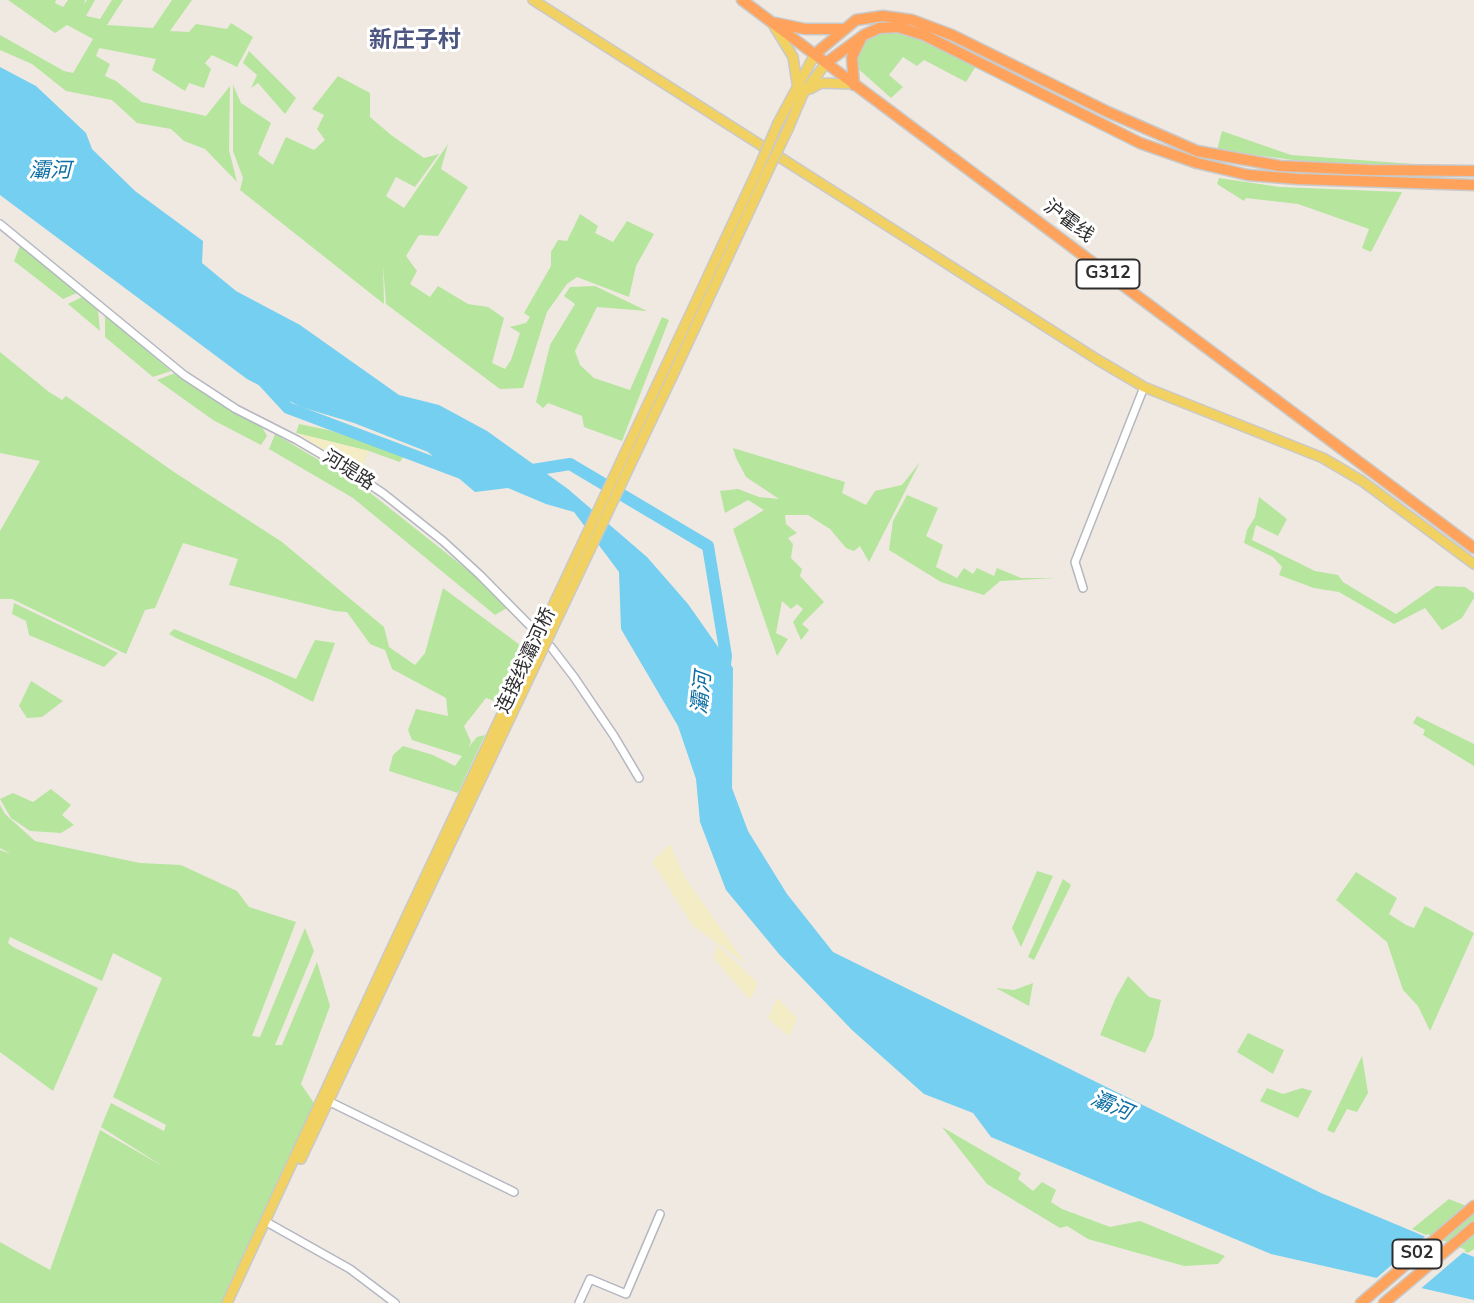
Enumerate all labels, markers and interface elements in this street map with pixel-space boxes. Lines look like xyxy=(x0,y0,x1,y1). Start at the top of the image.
district label: 新庄子村 xyxy=(369,27,461,55)
water label: 灞河 xyxy=(29,159,71,185)
street label: 沪霍线 xyxy=(1038,196,1098,248)
road number: G312 xyxy=(1076,260,1140,288)
street label: 河堤路 xyxy=(318,446,378,496)
street label: 连接线灞河桥 xyxy=(493,605,561,717)
water label: 灞河 xyxy=(688,671,718,715)
water label: 灞河 xyxy=(1087,1087,1135,1127)
road number: S02 xyxy=(1392,1240,1442,1268)

